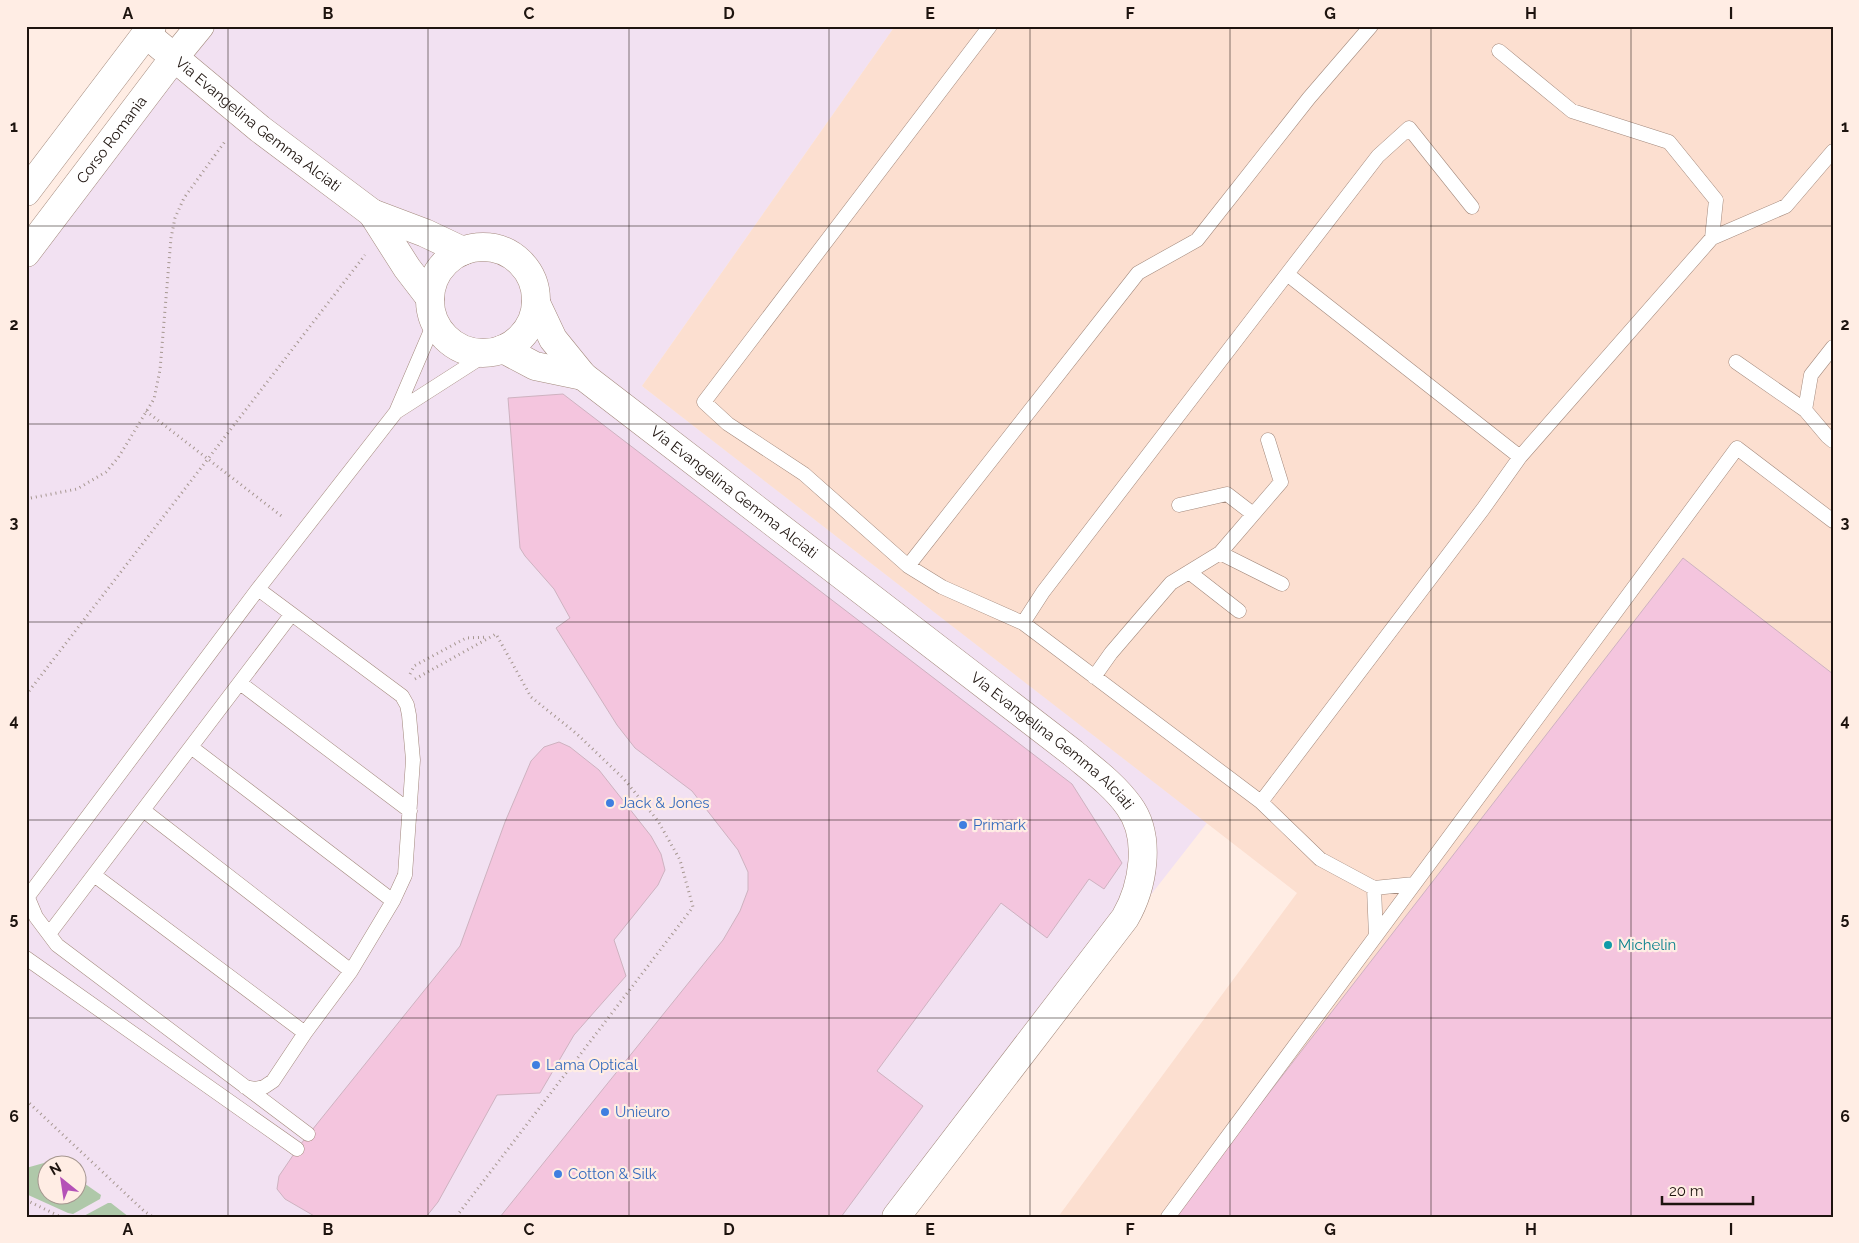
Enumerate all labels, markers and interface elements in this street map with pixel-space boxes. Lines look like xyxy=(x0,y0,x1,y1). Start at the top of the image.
text: A xyxy=(123,4,134,23)
text: B xyxy=(323,4,334,23)
text: C xyxy=(524,4,535,23)
text: D xyxy=(723,4,735,23)
text: E xyxy=(925,4,935,23)
text: F xyxy=(1125,4,1135,23)
text: G xyxy=(1324,4,1336,23)
text: H xyxy=(1525,4,1537,23)
text: I xyxy=(1729,4,1733,23)
street label: Via Evangelina Gemma Alciati xyxy=(172,53,344,195)
street label: Corso Romania xyxy=(73,92,151,187)
text: 1 xyxy=(10,117,18,136)
text: 1 xyxy=(1841,117,1849,136)
text: 2 xyxy=(9,315,19,334)
text: 2 xyxy=(1840,315,1850,334)
street label: Via Evangelina Gemma Alciati xyxy=(647,422,821,562)
text: 3 xyxy=(10,513,19,532)
text: 3 xyxy=(1841,513,1850,532)
street label: Via Evangelina Gemma Alciati xyxy=(967,669,1138,813)
text: 4 xyxy=(9,711,19,730)
text: 4 xyxy=(1840,711,1850,730)
place label: Jack & Jones xyxy=(620,794,710,812)
marker: Jack & Jones xyxy=(604,797,616,809)
place label: Primark xyxy=(973,816,1026,834)
marker: Primark xyxy=(957,819,969,831)
text: 5 xyxy=(10,909,19,928)
text: 5 xyxy=(1841,909,1850,928)
place label: Michelin xyxy=(1618,936,1676,954)
marker: Michelin xyxy=(1602,939,1614,951)
place label: Lama Optical xyxy=(546,1056,639,1074)
marker: Lama Optical xyxy=(530,1059,542,1071)
place label: Unieuro xyxy=(615,1103,670,1121)
marker: Unieuro xyxy=(599,1106,611,1118)
text: 6 xyxy=(9,1107,19,1126)
text: 6 xyxy=(1840,1107,1850,1126)
north arrow xyxy=(38,1156,88,1206)
text: N xyxy=(47,1159,64,1178)
place label: Cotton & Silk xyxy=(568,1165,657,1183)
marker: Cotton & Silk xyxy=(552,1168,564,1180)
scale bar xyxy=(1662,1173,1753,1205)
text: 20 m xyxy=(1669,1182,1704,1200)
text: A xyxy=(123,1220,134,1239)
text: B xyxy=(323,1220,334,1239)
text: C xyxy=(524,1220,535,1239)
text: D xyxy=(723,1220,735,1239)
text: E xyxy=(925,1220,935,1239)
text: F xyxy=(1125,1220,1135,1239)
text: G xyxy=(1324,1220,1336,1239)
text: H xyxy=(1525,1220,1537,1239)
text: I xyxy=(1729,1220,1733,1239)

